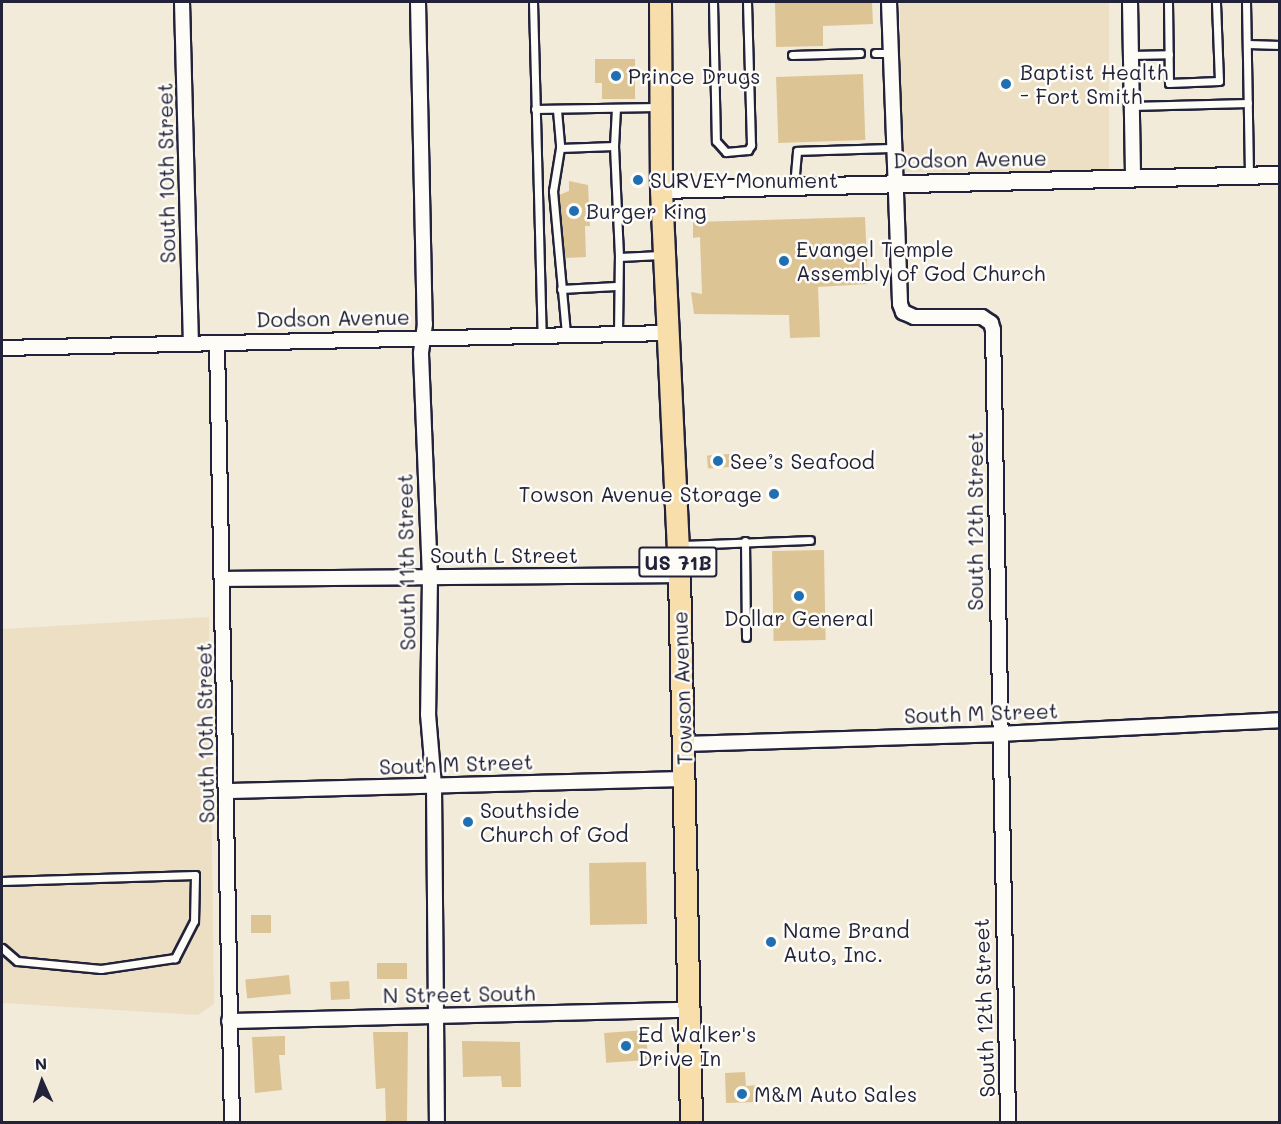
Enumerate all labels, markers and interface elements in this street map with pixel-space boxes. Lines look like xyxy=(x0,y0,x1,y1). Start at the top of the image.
place label: Baptist Health - Fort Smith xyxy=(1020,59,1168,109)
place label: Prince Drugs xyxy=(628,63,760,89)
marker: Prince Drugs xyxy=(609,69,623,83)
marker: Baptist Health - Fort Smith xyxy=(997,75,1015,93)
street label: South 10th Street xyxy=(152,83,180,263)
street label: Dodson Avenue xyxy=(893,145,1047,173)
place label: SURVEY Monument xyxy=(650,167,838,193)
marker: SURVEY Monument xyxy=(631,173,645,187)
place label: Burger King xyxy=(586,198,706,224)
marker: Burger King xyxy=(567,204,581,218)
place label: Evangel Temple Assembly of God Church xyxy=(796,236,1045,286)
marker: Evangel Temple Assembly of God Church xyxy=(777,254,791,268)
street label: Dodson Avenue xyxy=(256,304,410,332)
street label: South 12th Street xyxy=(962,431,988,611)
place label: See’s Seafood xyxy=(730,448,875,474)
marker: See’s Seafood xyxy=(711,454,725,468)
street label: South 11th Street xyxy=(392,473,420,651)
place label: Towson Avenue Storage xyxy=(519,481,762,507)
marker: Towson Avenue Storage xyxy=(767,487,781,501)
street label: South L Street xyxy=(430,542,578,568)
road number: US 71B xyxy=(638,545,718,579)
marker: Dollar General xyxy=(792,589,806,603)
place label: Dollar General xyxy=(724,605,874,631)
street label: Towson Avenue xyxy=(667,611,697,765)
street label: South 10th Street xyxy=(191,643,219,823)
street label: South M Street xyxy=(904,698,1058,728)
street label: South M Street xyxy=(379,749,533,779)
place label: Southside Church of God xyxy=(480,797,628,847)
marker: Southside Church of God xyxy=(461,815,475,829)
place label: Name Brand Auto, Inc. xyxy=(783,917,910,967)
street label: South 12th Street xyxy=(968,918,1000,1098)
marker: Name Brand Auto, Inc. xyxy=(764,935,778,949)
street label: N Street South xyxy=(382,980,536,1008)
place label: Ed Walker's Drive In xyxy=(638,1021,756,1071)
marker: Ed Walker's Drive In xyxy=(619,1039,633,1053)
north arrow xyxy=(12,1052,72,1112)
text: N xyxy=(34,1053,48,1074)
place label: M&M Auto Sales xyxy=(754,1081,917,1107)
marker: M&M Auto Sales xyxy=(735,1087,749,1101)

